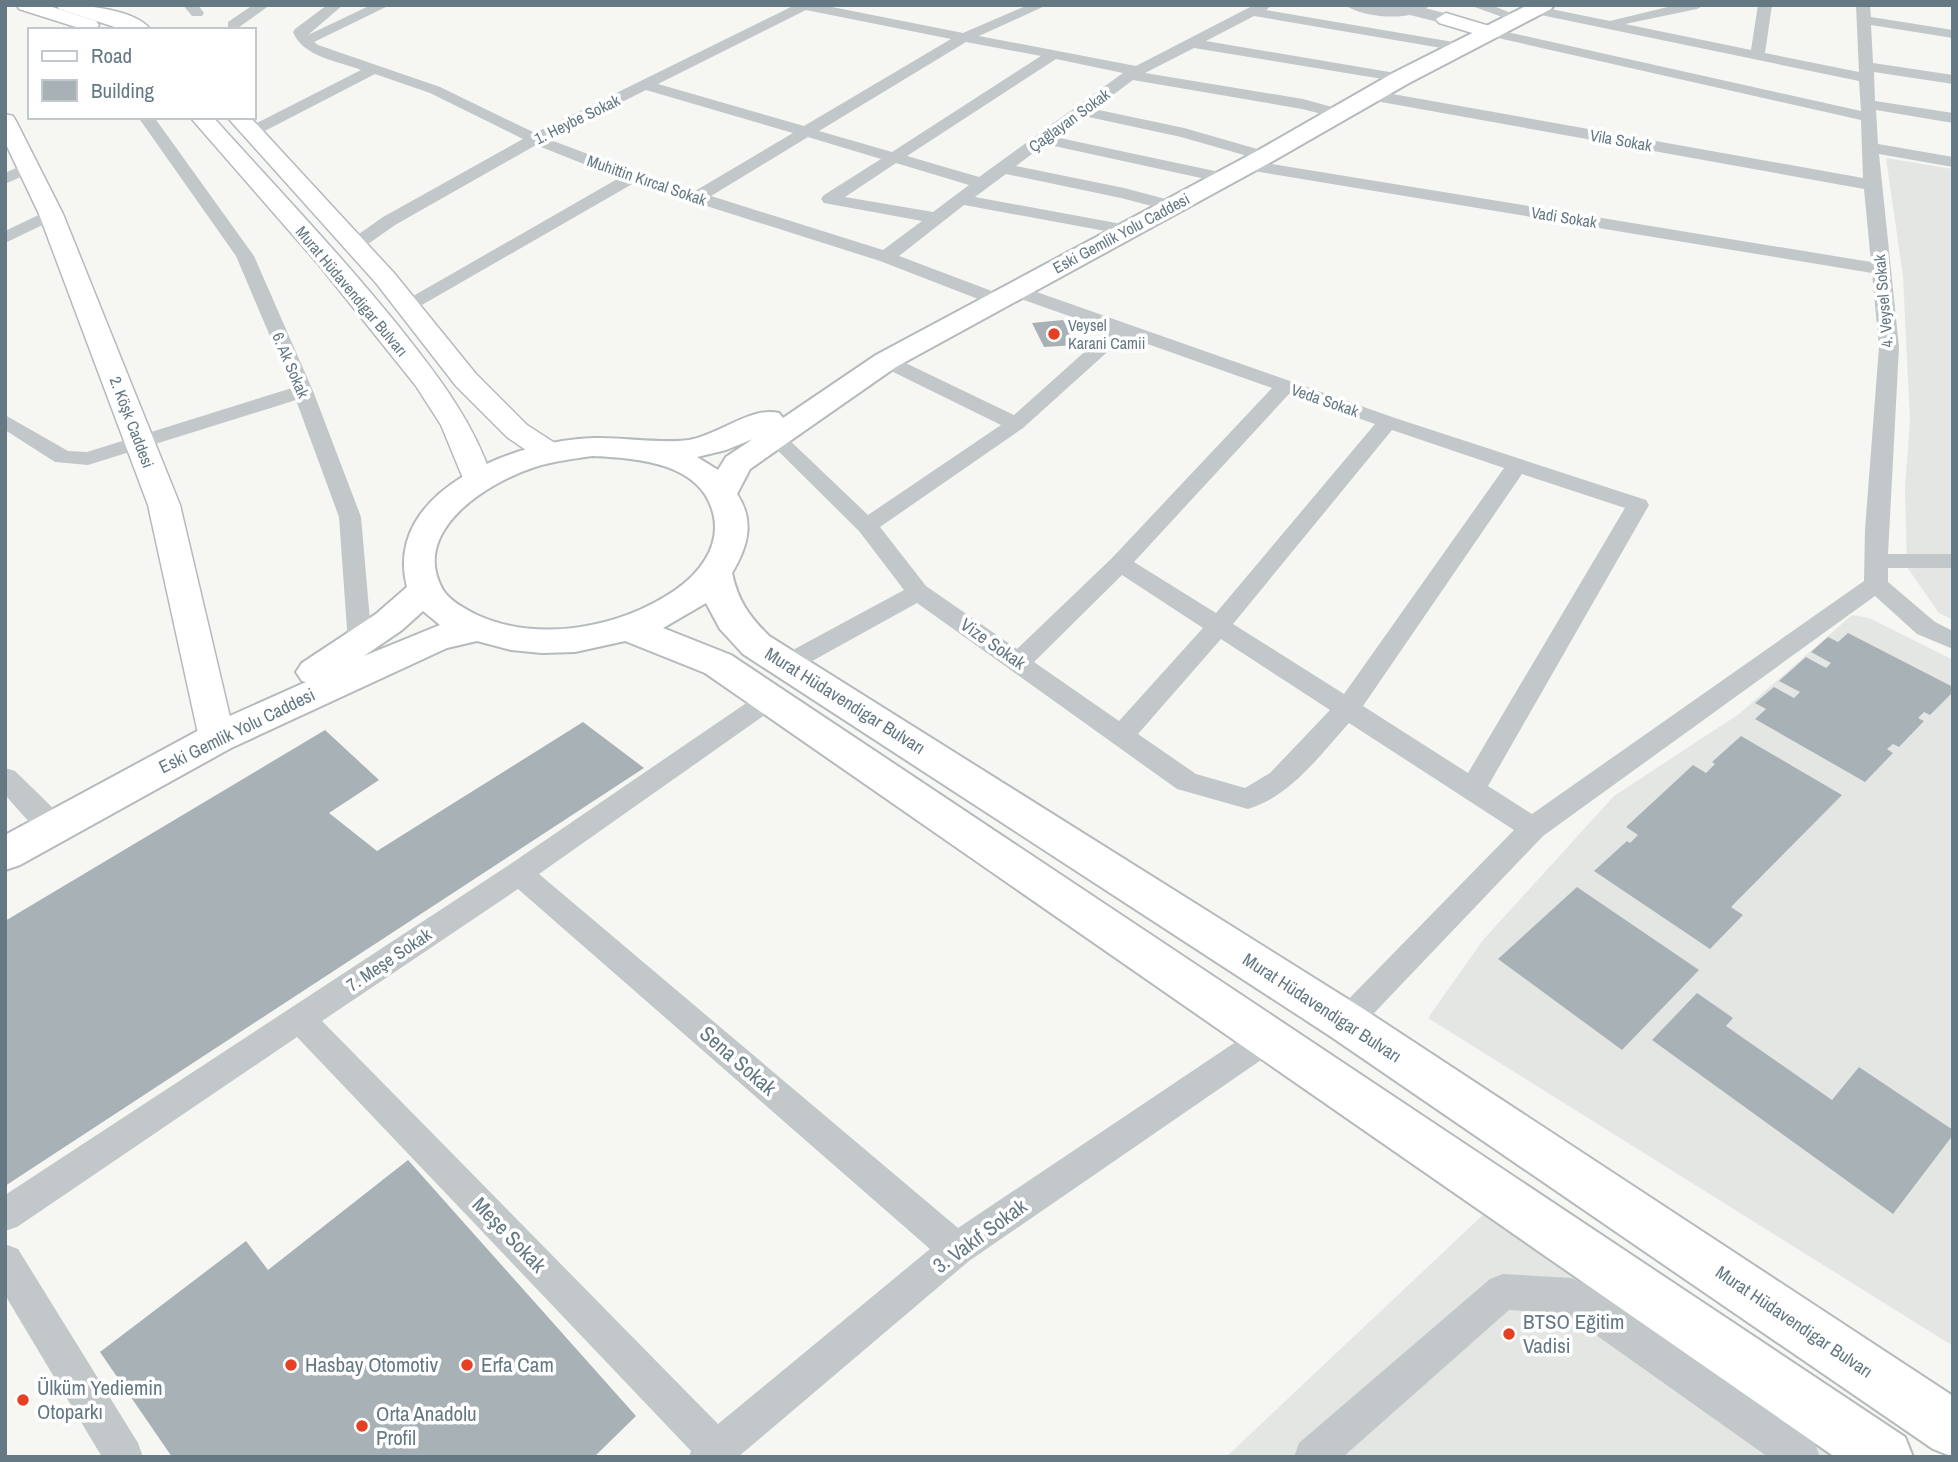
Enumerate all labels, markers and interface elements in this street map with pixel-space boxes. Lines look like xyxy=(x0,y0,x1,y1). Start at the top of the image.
legend xyxy=(28,28,256,119)
text: Road xyxy=(91,41,132,70)
text: Building xyxy=(91,76,155,105)
street label: Çağlayan Sokak xyxy=(1024,83,1114,157)
street label: 1. Heybe Sokak xyxy=(531,89,624,149)
street label: Vila Sokak xyxy=(1588,124,1654,156)
street label: Muhittin Kırcal Sokak xyxy=(584,149,710,211)
street label: Eski Gemlik Yolu Caddesi xyxy=(1049,188,1193,278)
street label: Vadi Sokak xyxy=(1530,201,1599,233)
street label: Murat Hüdavendigar Bulvarı xyxy=(291,221,413,361)
street label: 4. Veysel Sokak xyxy=(1868,253,1898,348)
place label: Veysel Karani Camii xyxy=(1068,314,1145,354)
marker: Veysel Karani Camii xyxy=(1046,326,1062,342)
street label: 6. Ak Sokak xyxy=(267,329,315,402)
street label: 2. Köşk Caddesi xyxy=(104,373,160,471)
street label: Veda Sokak xyxy=(1288,378,1362,422)
street label: Vize Sokak xyxy=(956,612,1031,676)
street label: Murat Hüdavendigar Bulvarı xyxy=(760,641,930,760)
street label: Eski Gemlik Yolu Caddesi xyxy=(155,682,319,779)
street label: 7. Meşe Sokak xyxy=(341,922,437,997)
street label: Murat Hüdavendigar Bulvarı xyxy=(1238,947,1406,1068)
street label: Sena Sokak xyxy=(694,1019,783,1102)
street label: Meşe Sokak xyxy=(466,1190,553,1279)
street label: 3. Vakıf Sokak xyxy=(927,1191,1033,1280)
street label: Murat Hüdavendigar Bulvarı xyxy=(1711,1260,1878,1384)
place label: BTSO Eğitim Vadisi xyxy=(1523,1307,1624,1360)
marker: BTSO Eğitim Vadisi xyxy=(1501,1326,1517,1342)
place label: Hasbay Otomotiv xyxy=(305,1350,438,1379)
place label: Erfa Cam xyxy=(481,1350,554,1379)
marker: Hasbay Otomotiv xyxy=(283,1357,299,1373)
marker: Erfa Cam xyxy=(459,1357,475,1373)
place label: Ülküm Yediemin Otoparkı xyxy=(37,1373,163,1426)
marker: Ülküm Yediemin Otoparkı xyxy=(15,1392,31,1408)
place label: Orta Anadolu Profil xyxy=(376,1399,477,1452)
marker: Orta Anadolu Profil xyxy=(354,1418,370,1434)

